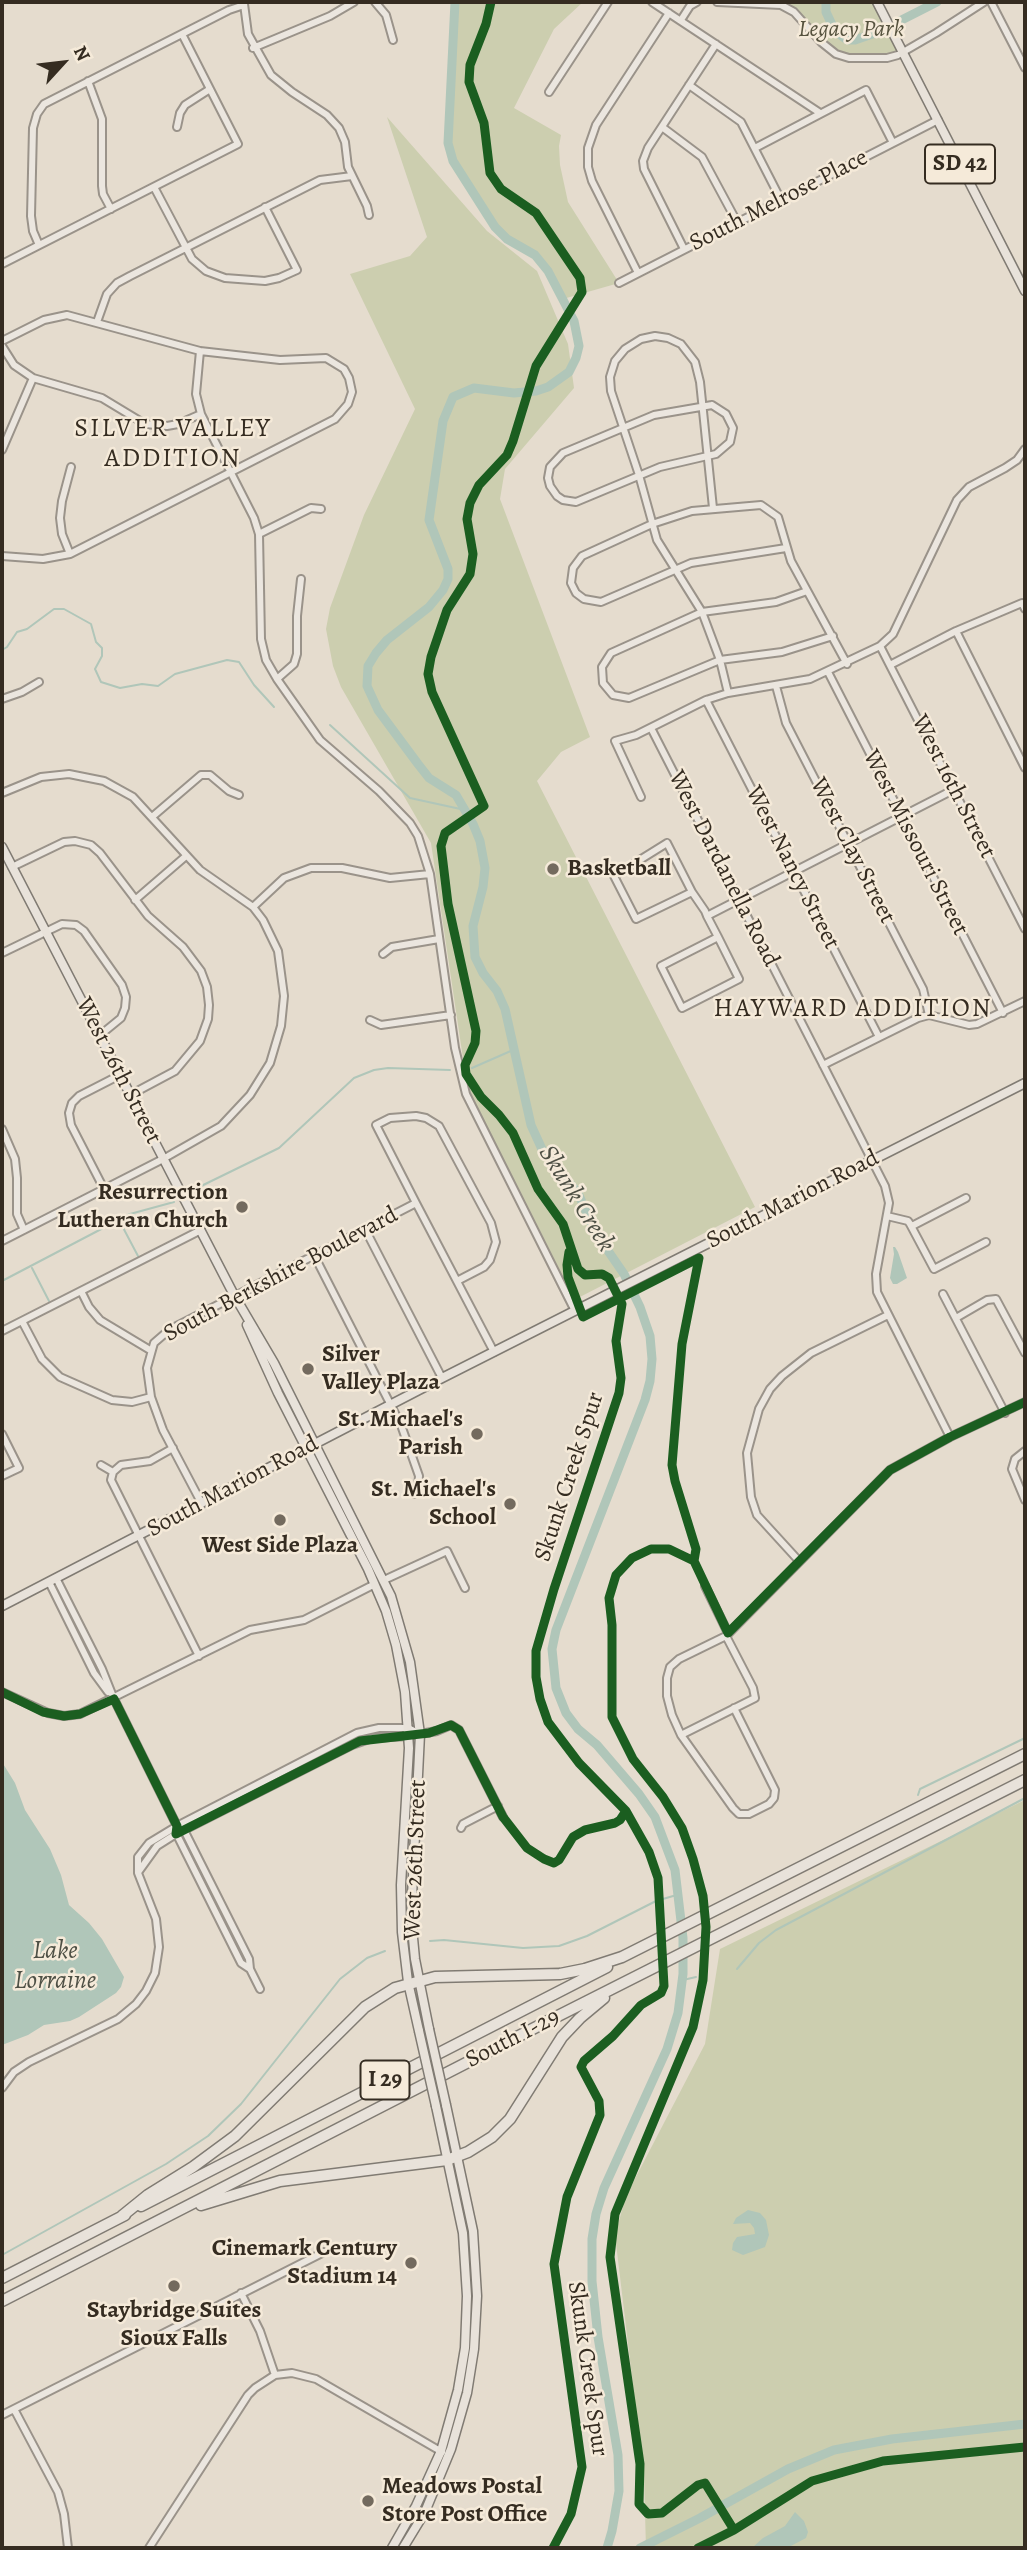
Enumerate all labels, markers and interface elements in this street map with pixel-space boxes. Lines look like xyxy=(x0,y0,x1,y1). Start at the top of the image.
park label: Legacy Park xyxy=(798,16,904,44)
north arrow xyxy=(28,28,98,98)
text: N xyxy=(67,41,96,66)
street label: South Melrose Place xyxy=(685,144,873,258)
road number: SD 42 xyxy=(925,144,995,183)
district label: SILVER VALLEY ADDITION xyxy=(76,414,270,476)
street label: West 16th Street xyxy=(904,710,1002,864)
street label: West Missouri Street xyxy=(856,745,974,941)
street label: West Dardanella Road xyxy=(661,766,785,972)
street label: West Clay Street xyxy=(803,773,901,929)
street label: West Nancy Street xyxy=(738,782,846,954)
place label: Basketball xyxy=(567,855,671,883)
marker: Basketball xyxy=(545,861,561,877)
street label: West 26th Street xyxy=(69,993,167,1149)
district label: HAYWARD ADDITION xyxy=(716,994,990,1026)
water label: Skunk Creek xyxy=(531,1140,621,1258)
street label: South Marion Road xyxy=(702,1144,884,1256)
place label: Resurrection Lutheran Church xyxy=(57,1179,228,1235)
marker: Resurrection Lutheran Church xyxy=(234,1199,250,1215)
street label: South Berkshire Boulevard xyxy=(159,1201,403,1349)
place label: Silver Valley Plaza xyxy=(322,1341,440,1397)
marker: Silver Valley Plaza xyxy=(300,1361,316,1377)
street label: Skunk Creek Spur xyxy=(529,1389,611,1565)
place label: St. Michael's Parish xyxy=(338,1406,463,1462)
marker: St. Michael's Parish xyxy=(469,1426,485,1442)
street label: South Marion Road xyxy=(142,1430,324,1544)
place label: St. Michael's School xyxy=(371,1476,496,1532)
marker: St. Michael's School xyxy=(502,1496,518,1512)
marker: West Side Plaza xyxy=(272,1512,288,1528)
place label: West Side Plaza xyxy=(202,1532,358,1560)
street label: West 26th Street xyxy=(399,1779,433,1941)
water label: Lake Lorraine xyxy=(14,1936,96,1997)
street label: South I-29 xyxy=(461,2003,565,2075)
road number: I 29 xyxy=(360,2060,410,2100)
place label: Cinemark Century Stadium 14 xyxy=(212,2235,397,2291)
marker: Cinemark Century Stadium 14 xyxy=(403,2255,419,2271)
marker: Staybridge Suites Sioux Falls xyxy=(166,2278,182,2294)
street label: Skunk Creek Spur xyxy=(560,2280,614,2458)
place label: Staybridge Suites Sioux Falls xyxy=(87,2297,261,2353)
place label: Meadows Postal Store Post Office xyxy=(382,2473,547,2529)
marker: Meadows Postal Store Post Office xyxy=(360,2493,376,2509)

